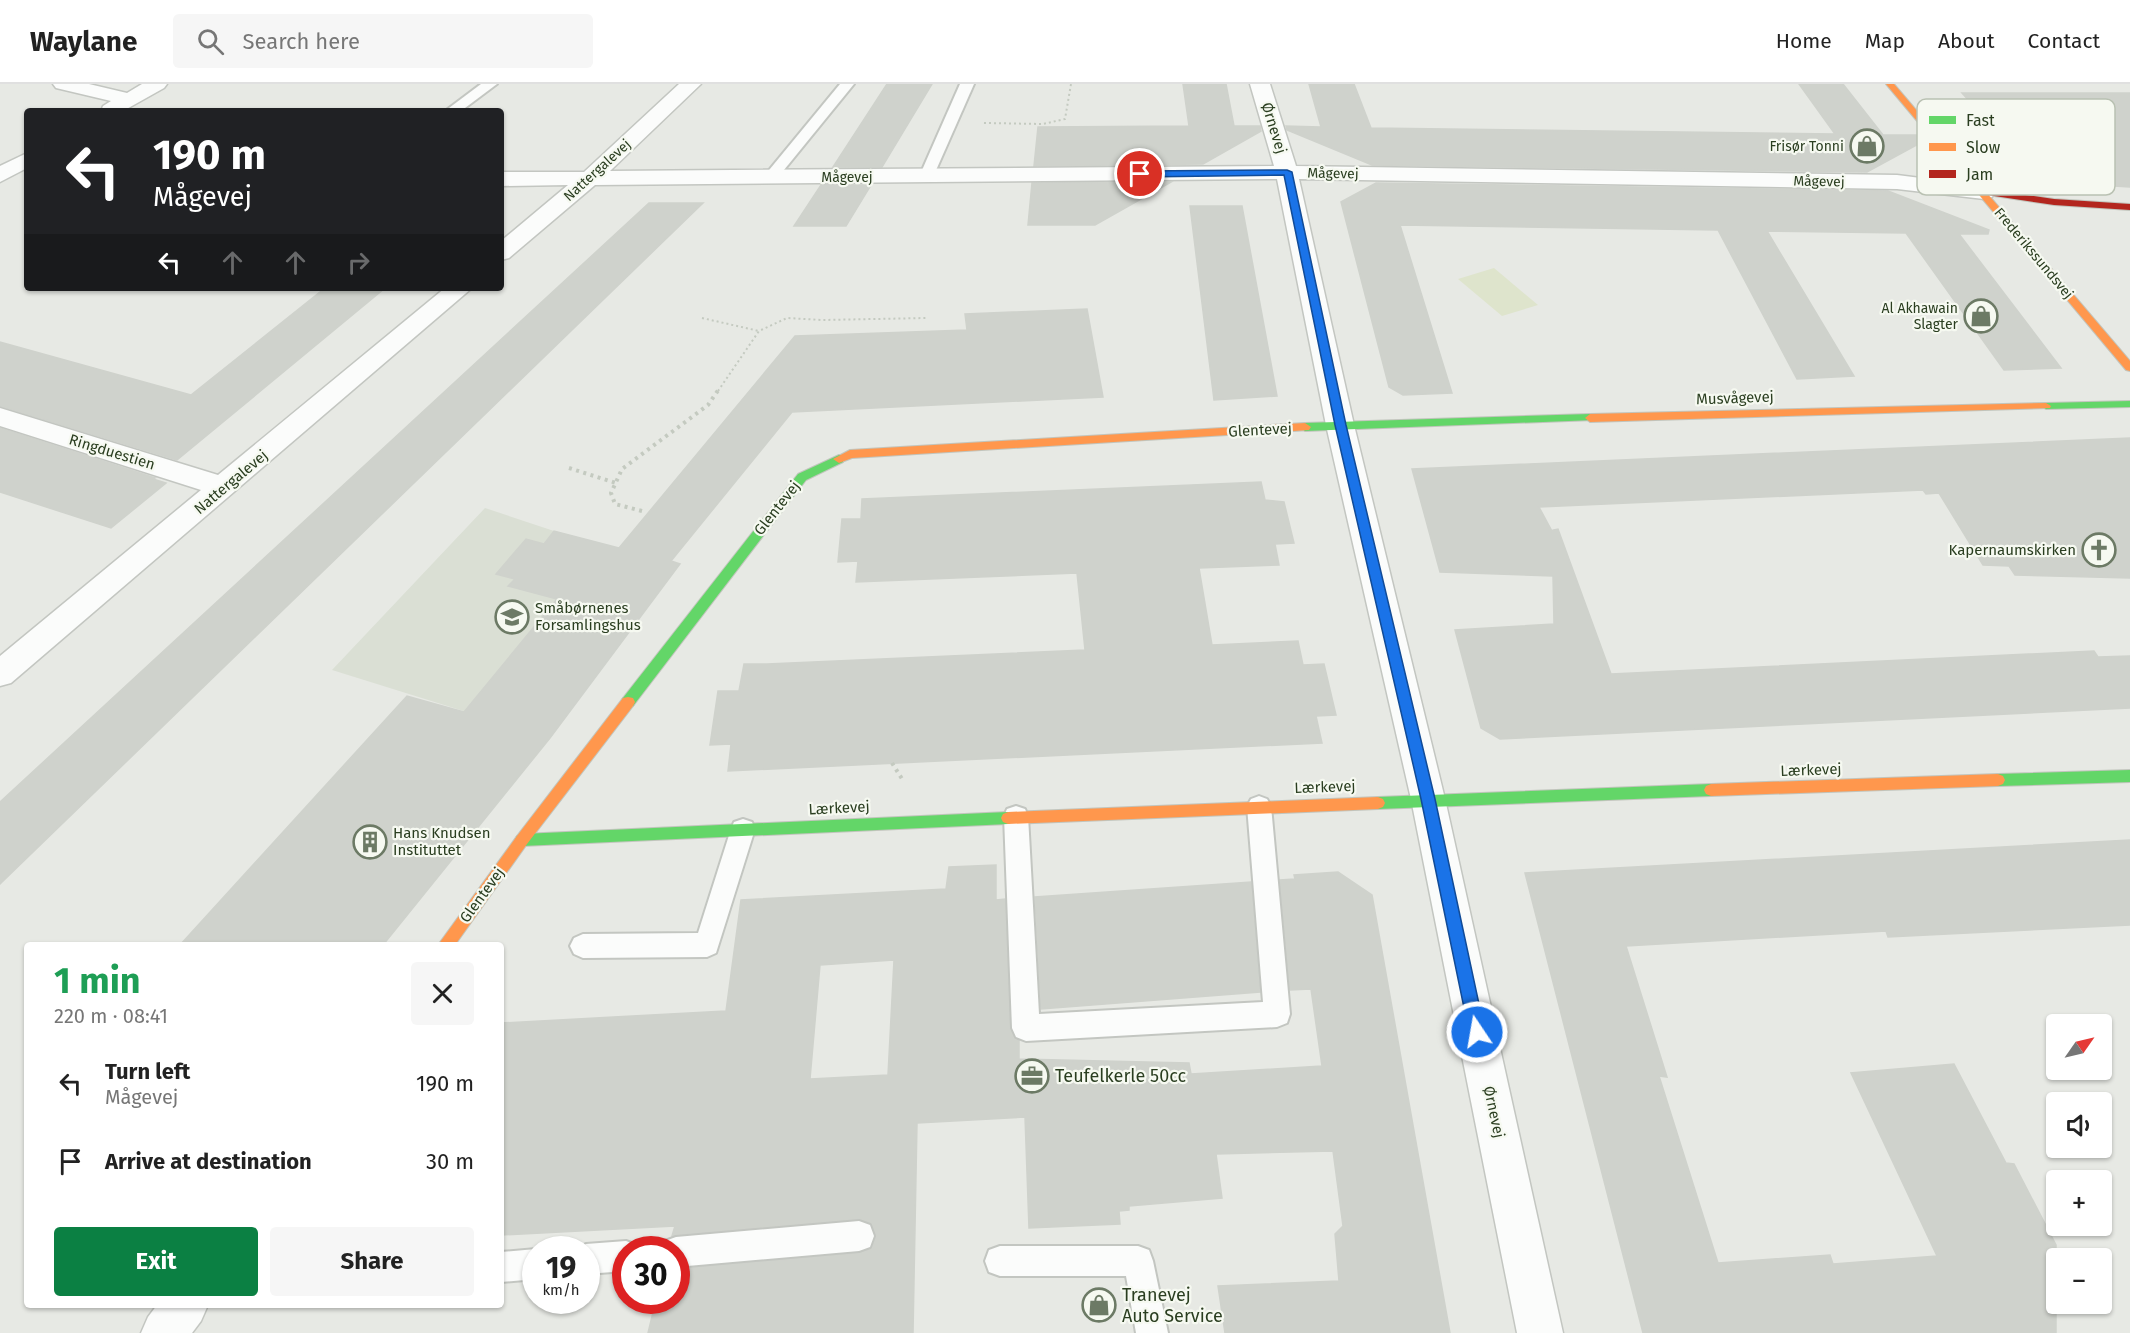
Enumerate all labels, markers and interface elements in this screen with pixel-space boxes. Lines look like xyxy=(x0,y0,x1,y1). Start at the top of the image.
search box xyxy=(173,14,593,68)
text: Waylane xyxy=(30,25,137,58)
icon: search xyxy=(194,25,227,58)
text: Search here xyxy=(242,28,360,55)
text: Home xyxy=(1776,28,1832,54)
text: Map xyxy=(1865,28,1905,54)
text: About xyxy=(1938,28,1995,54)
text: Contact xyxy=(2028,28,2100,54)
legend xyxy=(1917,99,2115,195)
street label: Ørnevej xyxy=(1258,100,1290,156)
text: Fast xyxy=(1966,111,1995,130)
shop icon: Frisør Tonni xyxy=(1849,128,1885,164)
text: 190 m xyxy=(153,130,266,180)
icon: left xyxy=(54,132,132,210)
street label: Nattergalevej xyxy=(560,136,634,205)
place label: Frisør Tonni xyxy=(1769,138,1844,155)
text: Slow xyxy=(1966,138,2001,157)
pin xyxy=(1114,148,1165,199)
icon: arrive xyxy=(1123,157,1156,190)
street label: Mågevej xyxy=(1307,165,1359,182)
text: Jam xyxy=(1966,165,1993,184)
street label: Mågevej xyxy=(821,169,873,186)
street label: Mågevej xyxy=(1793,173,1845,190)
text: Mågevej xyxy=(153,181,252,213)
street label: Frederikssundsvej xyxy=(1991,204,2077,302)
icon: left xyxy=(153,246,186,279)
icon: ahead xyxy=(216,246,249,279)
icon: ahead xyxy=(279,246,312,279)
icon: right xyxy=(342,246,375,279)
shop icon: Al Akhawain Slagter xyxy=(1963,298,1999,334)
place label: Al Akhawain Slagter xyxy=(1882,300,1959,333)
street label: Musvågevej xyxy=(1696,388,1774,408)
street label: Glentevej xyxy=(1228,419,1292,441)
street label: Ringduestien xyxy=(67,430,157,474)
street label: Nattergalevej xyxy=(191,446,271,518)
street label: Glentevej xyxy=(750,477,804,539)
church icon: Kapernaumskirken xyxy=(2081,532,2117,568)
place label: Kapernaumskirken xyxy=(1948,541,2076,559)
school or university icon: Småbørnenes Forsamlingshus xyxy=(494,599,530,635)
place label: Småbørnenes Forsamlingshus xyxy=(535,599,641,634)
street label: Lærkevej xyxy=(1780,760,1842,780)
street label: Lærkevej xyxy=(1294,777,1356,797)
street label: Lærkevej xyxy=(808,797,870,819)
building icon: Hans Knudsen Instituttet xyxy=(352,824,388,860)
place label: Hans Knudsen Instituttet xyxy=(393,824,490,859)
street label: Glentevej xyxy=(456,864,508,926)
text: 1 min xyxy=(54,959,141,1003)
button: close xyxy=(411,962,474,1025)
position arrow xyxy=(1445,1000,1509,1064)
text: 220 m · 08:41 xyxy=(54,1004,168,1028)
north arrow xyxy=(2046,1014,2112,1080)
map controls xyxy=(2046,1014,2112,1314)
text: Turn left xyxy=(105,1058,190,1085)
office icon: Teufelkerle 50cc xyxy=(1014,1058,1050,1094)
place label: Teufelkerle 50cc xyxy=(1055,1065,1186,1087)
icon: left xyxy=(54,1067,87,1100)
text: 190 m xyxy=(416,1070,474,1097)
street label: Ørnevej xyxy=(1480,1084,1508,1140)
text: Mågevej xyxy=(105,1085,178,1109)
button: sound xyxy=(2046,1092,2112,1158)
icon: arrive xyxy=(54,1145,87,1178)
text: Arrive at destination xyxy=(105,1148,312,1175)
text: 30 m xyxy=(426,1148,474,1175)
button: + xyxy=(2046,1170,2112,1236)
button: Exit xyxy=(54,1227,258,1296)
button: Share xyxy=(270,1227,474,1296)
speed limit sign: 30 xyxy=(612,1236,690,1314)
button: − xyxy=(2046,1248,2112,1314)
text: 19 xyxy=(546,1250,576,1286)
text: km/h xyxy=(542,1281,580,1299)
place label: Tranevej Auto Service xyxy=(1122,1284,1223,1327)
shop icon: Tranevej Auto Service xyxy=(1081,1287,1117,1323)

